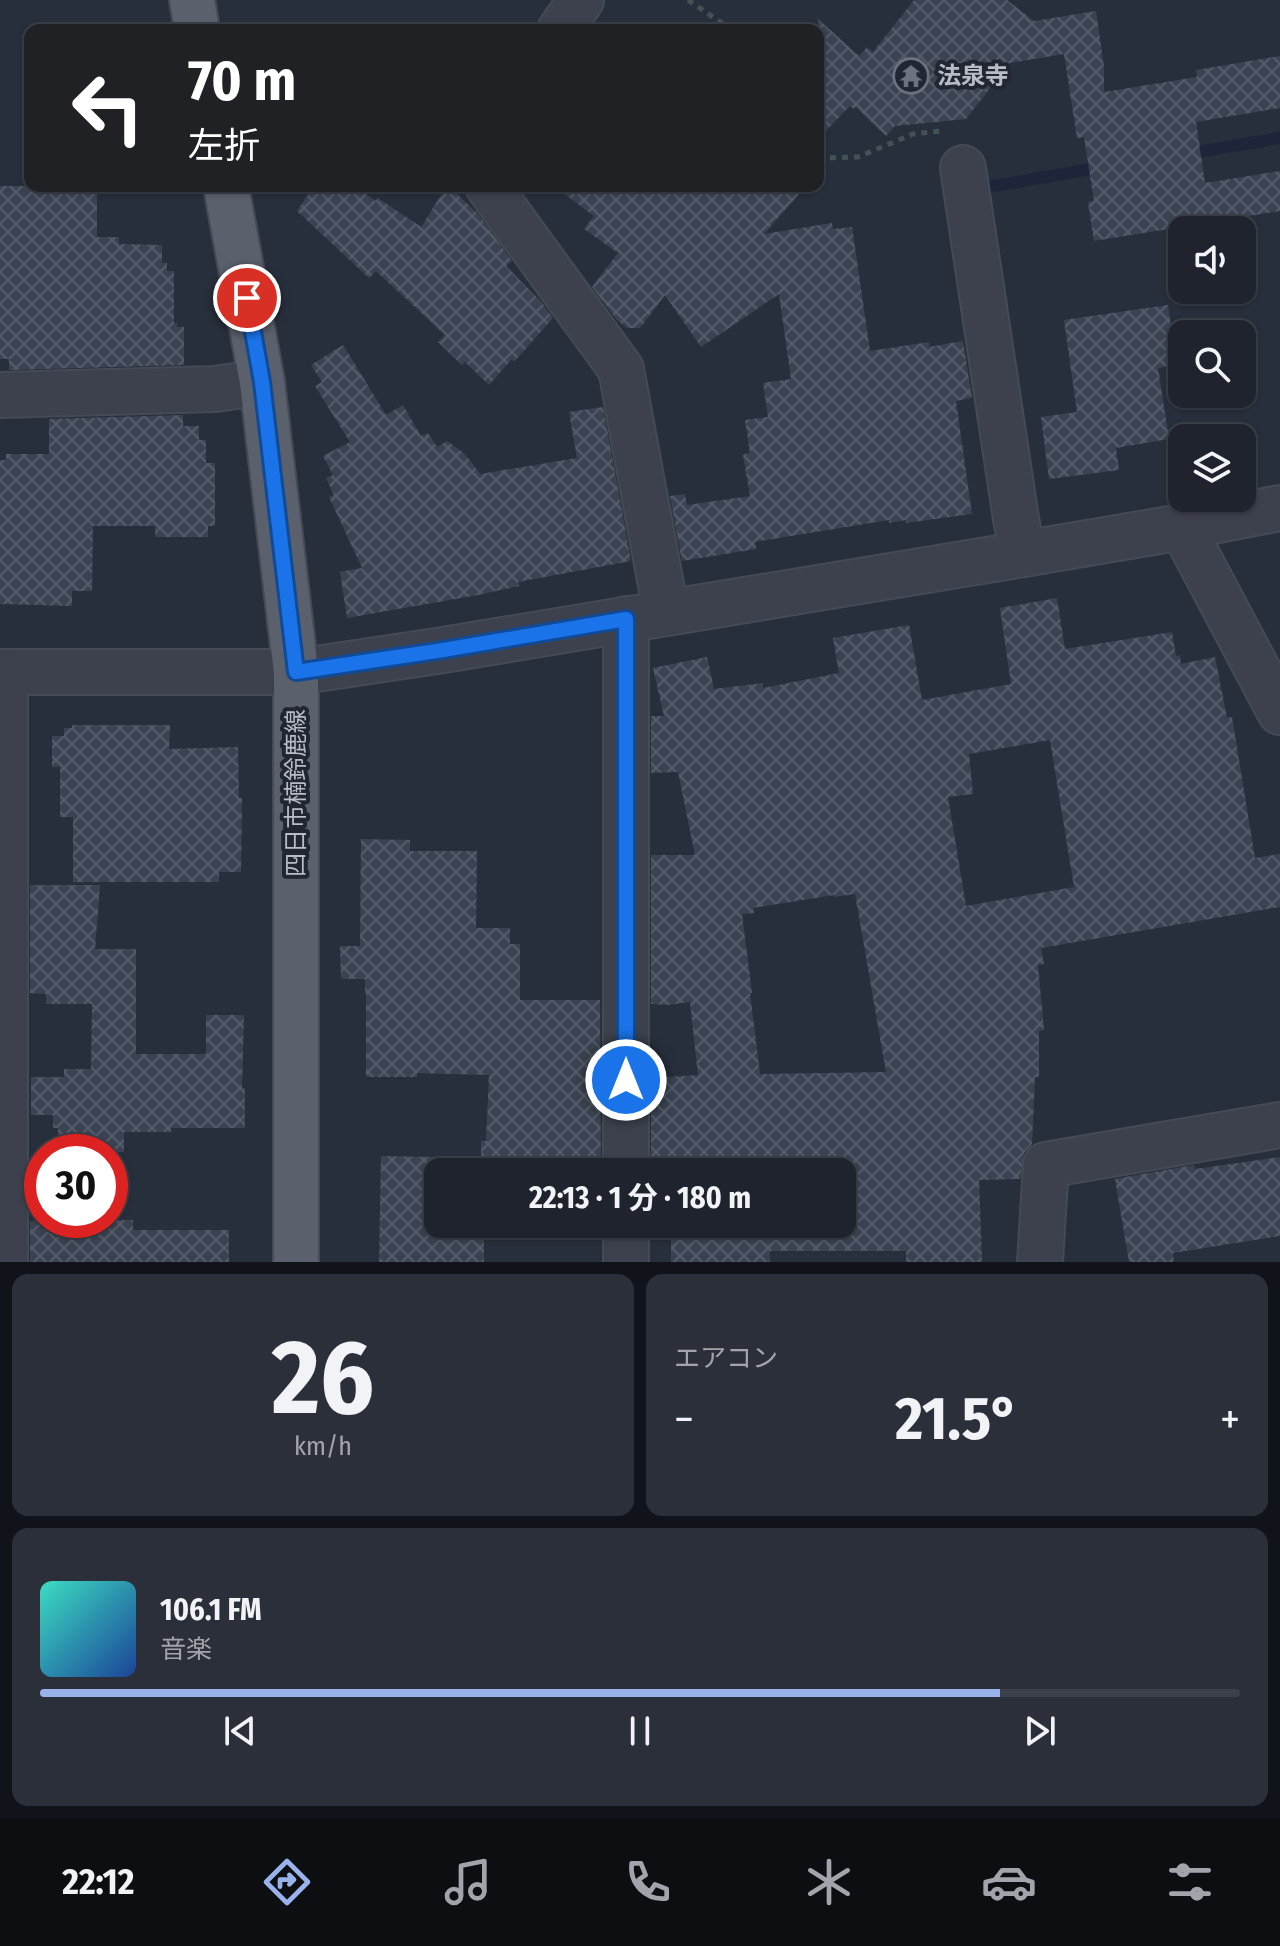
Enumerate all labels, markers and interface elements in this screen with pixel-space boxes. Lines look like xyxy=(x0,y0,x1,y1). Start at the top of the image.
text: 70 m xyxy=(188,48,296,115)
icon: left xyxy=(56,56,160,160)
temple icon: 法泉寺 xyxy=(892,57,930,95)
place label: 法泉寺 xyxy=(937,62,1009,90)
text: 左折 xyxy=(188,124,260,168)
map controls xyxy=(1168,216,1256,512)
button: sound xyxy=(1168,216,1256,304)
pin xyxy=(213,264,281,332)
icon: arrive xyxy=(225,276,269,320)
button: search xyxy=(1168,320,1256,408)
button: layers xyxy=(1168,424,1256,512)
street label: 四日市楠鈴鹿線 xyxy=(282,709,310,877)
position arrow xyxy=(584,1038,668,1122)
speed limit sign: 30 xyxy=(24,1134,128,1238)
text: 22:13 · 1 分 · 180 m xyxy=(529,1180,751,1216)
text: 26 xyxy=(272,1316,374,1441)
text: エアコン xyxy=(674,1343,778,1374)
text: 21.5° xyxy=(895,1383,1019,1455)
text: − xyxy=(674,1393,694,1446)
text: + xyxy=(1220,1393,1240,1446)
text: km/h xyxy=(294,1431,352,1462)
text: 106.1 FM xyxy=(160,1592,262,1628)
text: 音楽 xyxy=(160,1634,212,1665)
icon: previous xyxy=(218,1709,262,1753)
icon: pause xyxy=(618,1709,662,1753)
icon: next xyxy=(1018,1709,1062,1753)
icon: directions xyxy=(259,1854,315,1910)
icon: music xyxy=(440,1854,496,1910)
icon: phone xyxy=(620,1854,676,1910)
icon: climate xyxy=(801,1854,857,1910)
icon: car xyxy=(981,1854,1037,1910)
icon: filters xyxy=(1162,1854,1218,1910)
text: 22:12 xyxy=(62,1860,135,1904)

